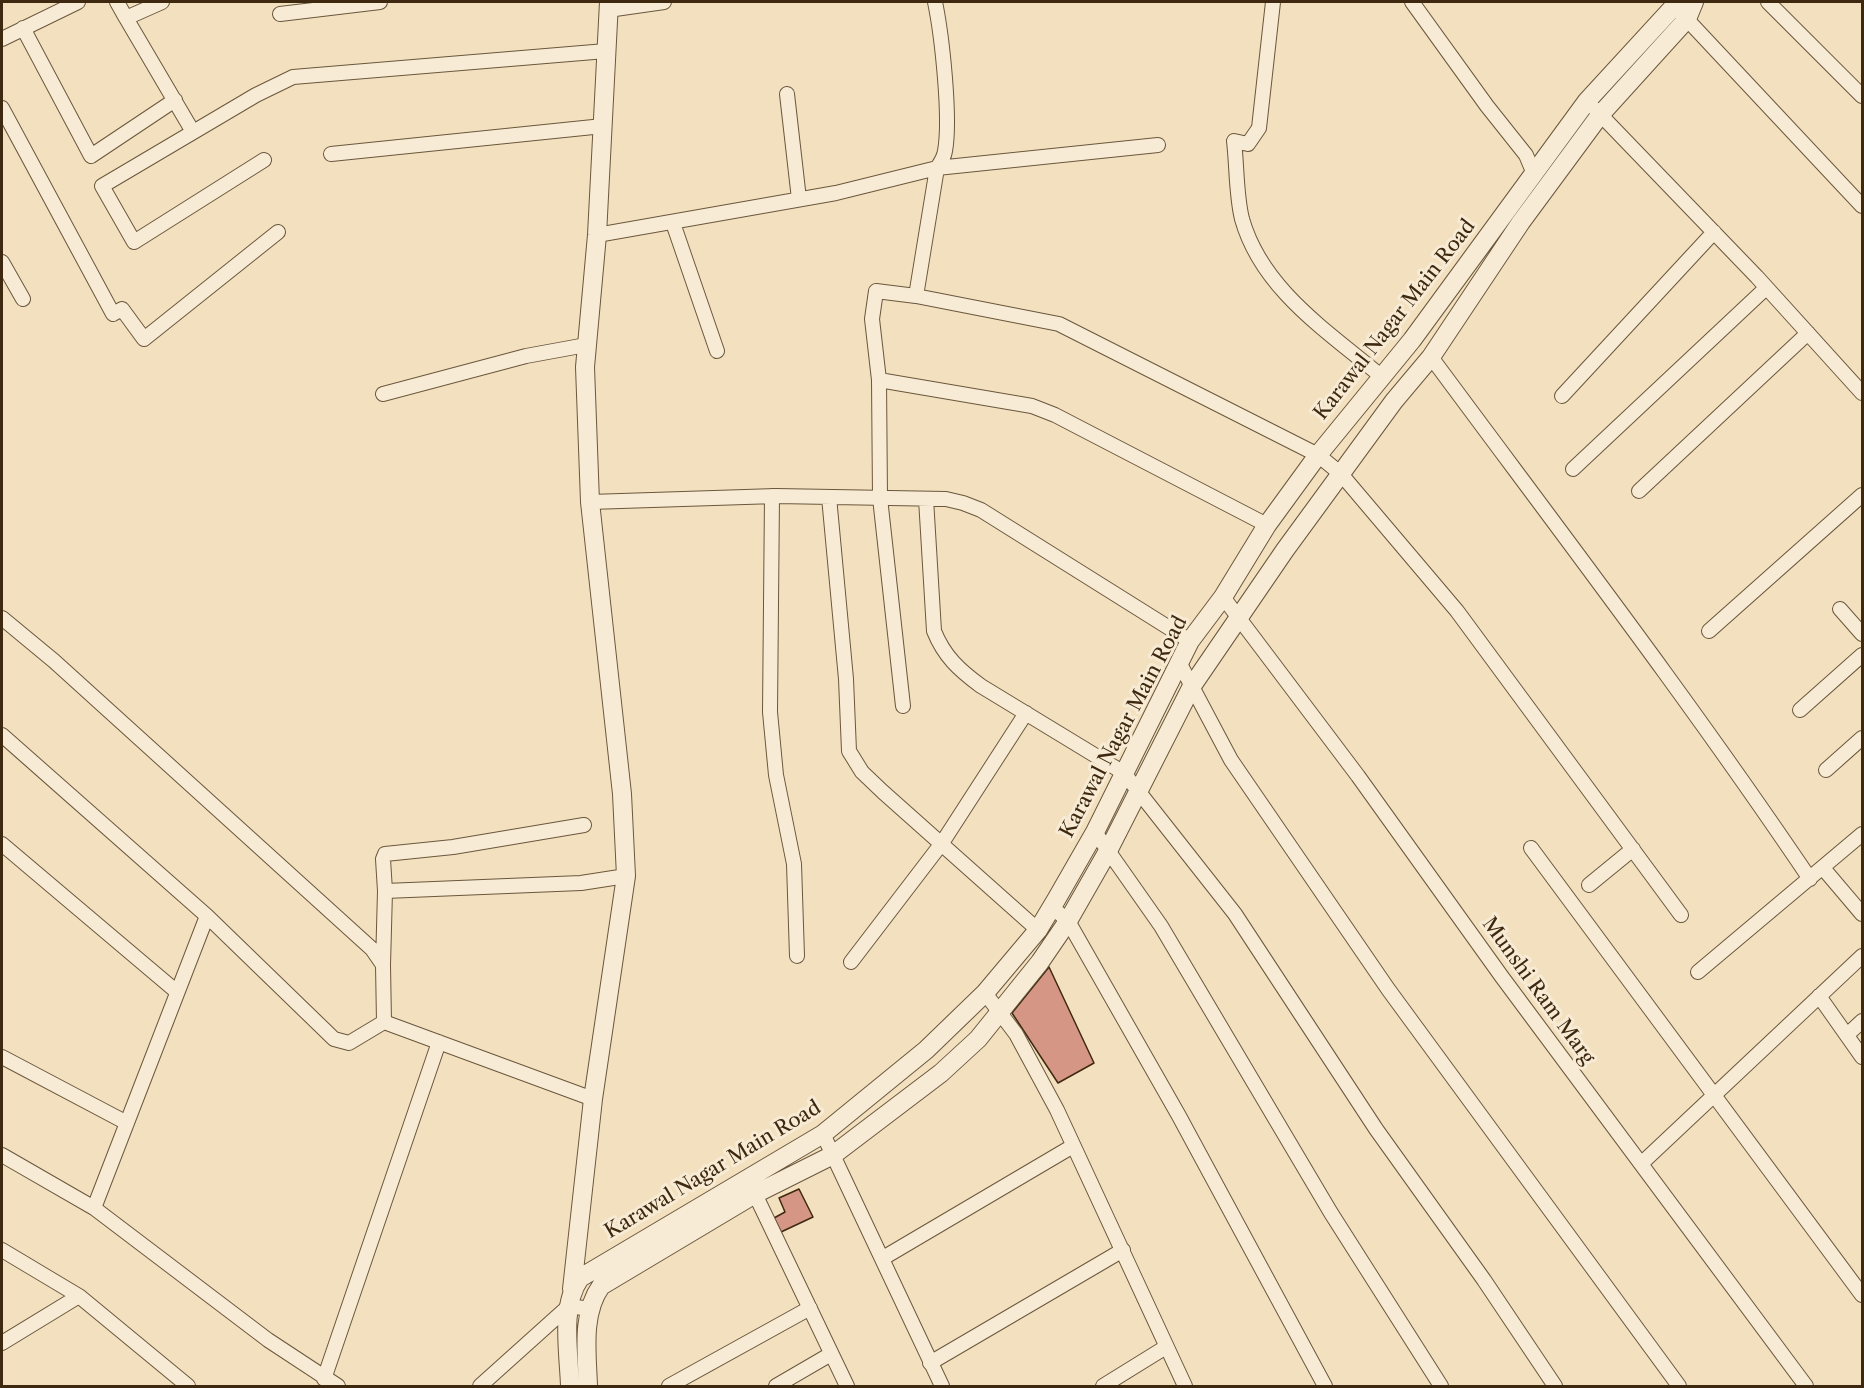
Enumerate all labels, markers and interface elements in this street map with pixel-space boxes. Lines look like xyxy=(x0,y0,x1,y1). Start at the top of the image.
street label: Karawal Nagar Main Road xyxy=(1309,215,1481,425)
street label: Karawal Nagar Main Road xyxy=(1055,612,1193,842)
street label: Munshi Ram Marg xyxy=(1477,913,1599,1069)
street label: Karawal Nagar Main Road xyxy=(601,1096,825,1244)

